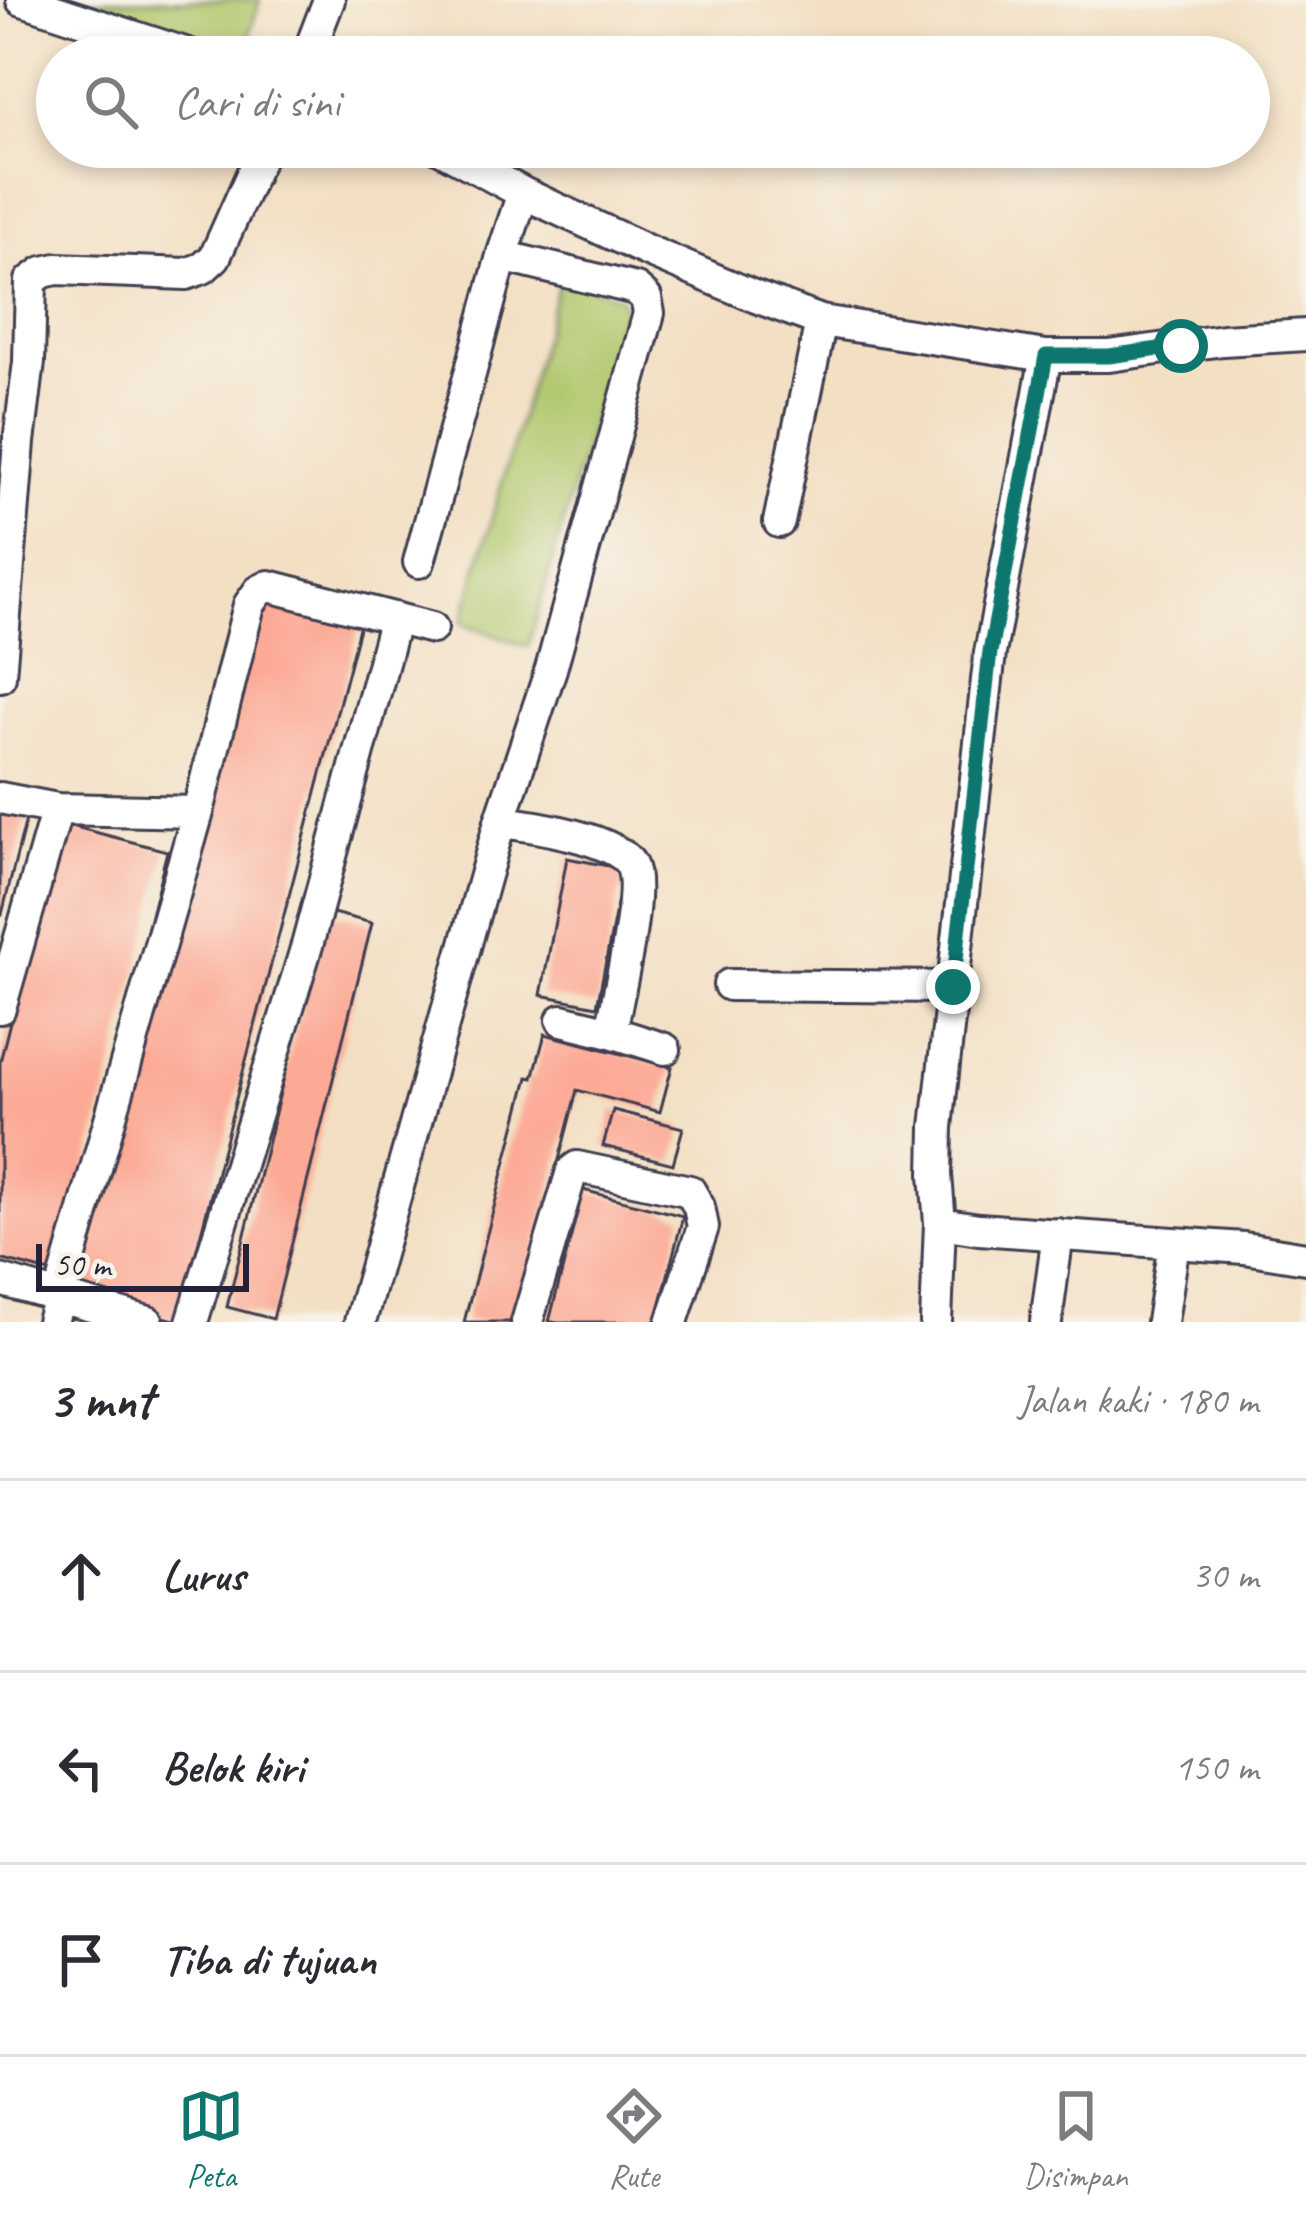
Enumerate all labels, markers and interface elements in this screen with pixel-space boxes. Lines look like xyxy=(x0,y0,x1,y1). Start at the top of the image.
search box xyxy=(36,36,1270,168)
icon: search xyxy=(78,69,144,135)
text: Cari di sini xyxy=(174,74,340,131)
route start xyxy=(1154,319,1208,373)
route end xyxy=(926,960,980,1014)
scale bar xyxy=(36,1238,249,1291)
text: 50 m xyxy=(54,1244,110,1286)
text: 3 mnt xyxy=(48,1368,153,1432)
text: Jalan kaki · 180 m xyxy=(1018,1376,1258,1425)
icon: ahead xyxy=(48,1543,114,1609)
text: Lurus xyxy=(162,1547,245,1604)
text: 30 m xyxy=(1192,1551,1258,1600)
icon: left xyxy=(48,1735,114,1801)
text: Belok kiri xyxy=(162,1739,304,1796)
text: 150 m xyxy=(1174,1743,1258,1792)
icon: arrive xyxy=(48,1927,114,1993)
text: Tiba di tujuan xyxy=(162,1931,376,1988)
tab: Peta xyxy=(178,2083,244,2197)
tab: Rute xyxy=(601,2083,667,2197)
tab: Disimpan xyxy=(1023,2083,1128,2197)

